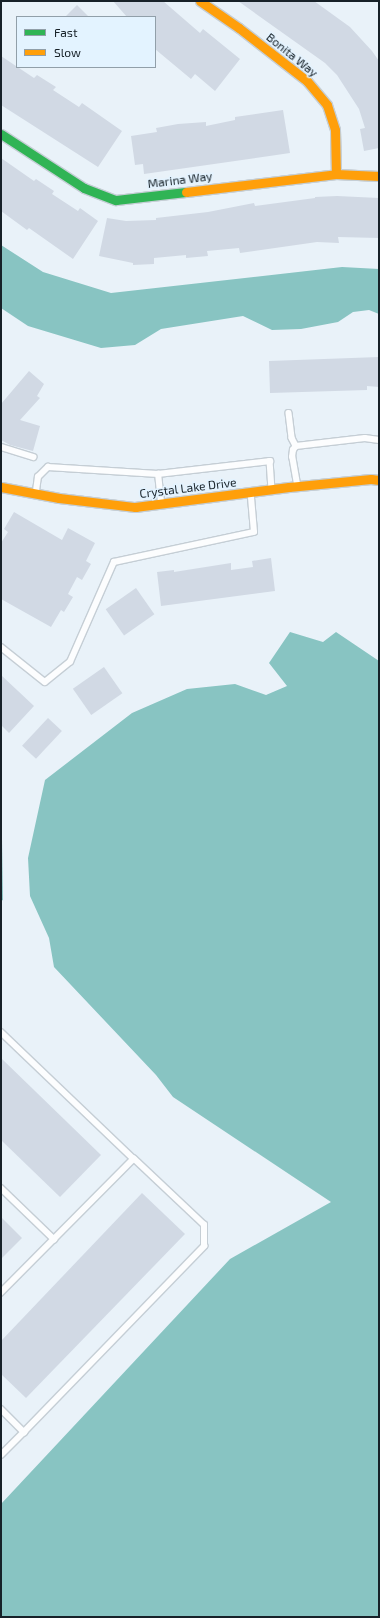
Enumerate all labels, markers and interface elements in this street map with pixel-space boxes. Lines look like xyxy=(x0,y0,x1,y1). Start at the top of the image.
legend xyxy=(16,16,156,68)
text: Fast xyxy=(54,25,77,39)
street label: Bonita Way xyxy=(263,30,321,80)
text: Slow xyxy=(54,45,81,59)
street label: Marina Way xyxy=(147,169,213,191)
street label: Crystal Lake Drive xyxy=(139,475,237,501)

